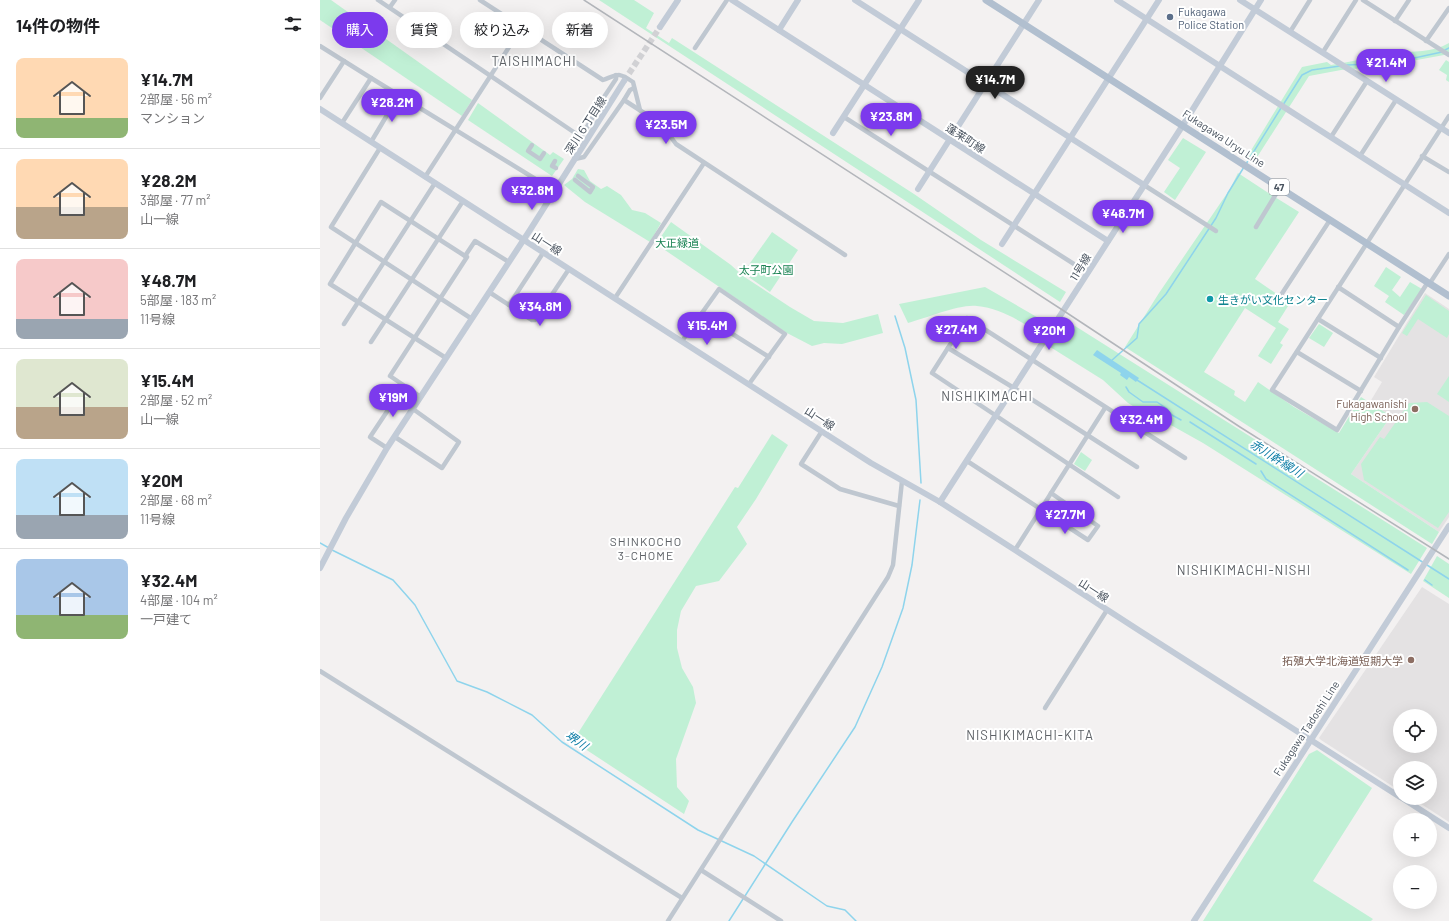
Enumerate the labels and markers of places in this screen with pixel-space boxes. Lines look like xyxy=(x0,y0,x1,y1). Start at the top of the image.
place label: Fukagawa Police Station xyxy=(1178,5,1244,31)
marker: Fukagawa Police Station xyxy=(1165,12,1175,22)
pin: ¥21.4M xyxy=(1353,49,1419,83)
pin: ¥14.7M xyxy=(962,66,1028,100)
pin: ¥28.2M xyxy=(359,89,425,123)
pin: ¥23.8M xyxy=(858,103,924,137)
pin: ¥23.5M xyxy=(633,111,699,145)
pin: ¥32.8M xyxy=(499,177,565,211)
pin: ¥48.7M xyxy=(1090,200,1156,234)
pin: ¥34.8M xyxy=(507,293,573,327)
place label: 生きがい文化センター xyxy=(1218,293,1328,306)
marker: 生きがい文化センター xyxy=(1205,294,1215,304)
pin: ¥15.4M xyxy=(674,312,740,346)
pin: ¥27.4M xyxy=(923,316,989,350)
pin: ¥20M xyxy=(1025,317,1073,351)
pin: ¥19M xyxy=(369,384,417,418)
place label: Fukagawanishi High School xyxy=(1336,397,1407,423)
marker: Fukagawanishi High School xyxy=(1410,404,1420,414)
pin: ¥32.4M xyxy=(1108,406,1174,440)
pin: ¥27.7M xyxy=(1032,501,1098,535)
place label: 拓殖大学北海道短期大学 xyxy=(1282,654,1403,667)
marker: 拓殖大学北海道短期大学 xyxy=(1406,655,1416,665)

